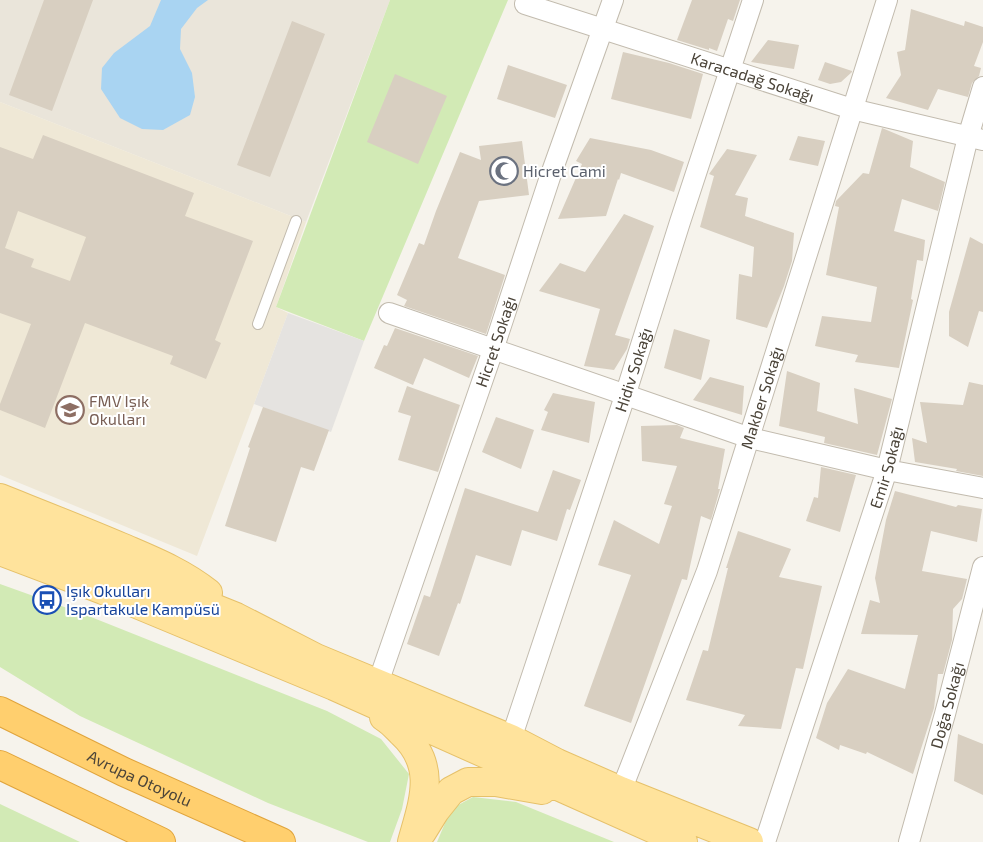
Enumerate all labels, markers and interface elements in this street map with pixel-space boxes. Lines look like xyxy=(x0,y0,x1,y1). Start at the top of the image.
street label: Karacadağ Sokağı xyxy=(689,48,817,105)
mosque icon: Hicret Cami xyxy=(489,156,519,186)
place label: Hicret Cami xyxy=(523,161,606,180)
street label: Hicret Sokağı xyxy=(471,294,519,390)
street label: Hidiv Sokağı xyxy=(610,325,655,414)
street label: Makber Sokağı xyxy=(736,344,786,451)
place label: FMV Işık Okulları xyxy=(89,391,149,428)
school or university icon: FMV Işık Okulları xyxy=(55,395,85,425)
street label: Emir Sokağı xyxy=(865,424,906,511)
place label: Işık Okulları Ispartakule Kampüsü xyxy=(66,581,220,618)
bus stop icon: Işık Okulları Ispartakule Kampüsü xyxy=(32,585,62,615)
street label: Doğa Sokağı xyxy=(926,660,967,751)
street label: Avrupa Otoyolu xyxy=(85,746,195,810)

